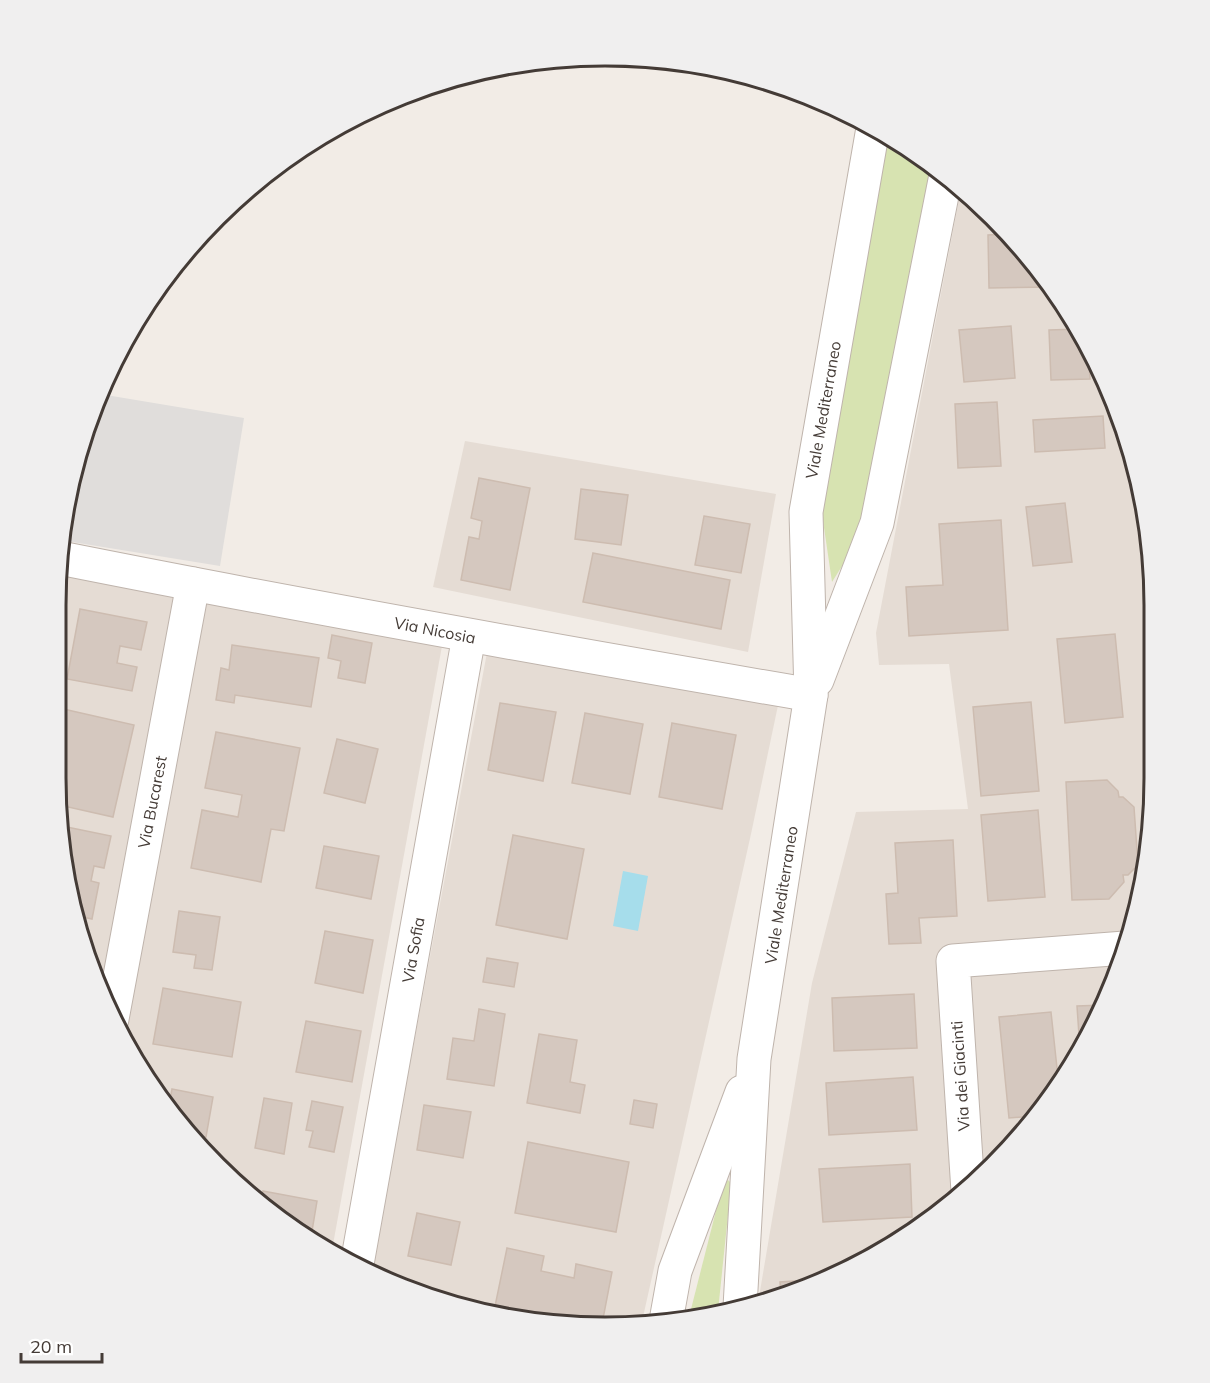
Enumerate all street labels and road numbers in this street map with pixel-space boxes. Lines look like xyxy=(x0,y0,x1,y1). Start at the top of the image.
street label: Viale Mediterraneo xyxy=(801,339,845,481)
street label: Via Nicosia xyxy=(392,612,478,648)
street label: Via Bucarest xyxy=(133,753,171,850)
street label: Viale Mediterraneo xyxy=(760,824,802,966)
street label: Via Sofia xyxy=(397,915,429,985)
street label: Via dei Giacinti xyxy=(946,1020,974,1132)

